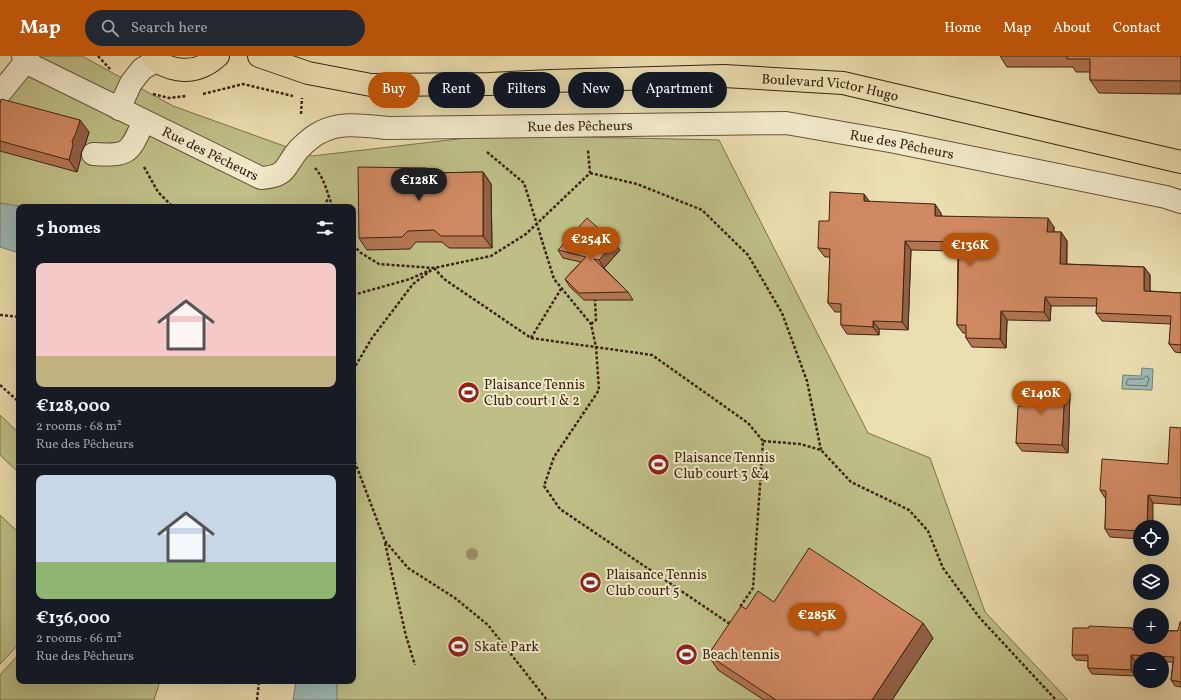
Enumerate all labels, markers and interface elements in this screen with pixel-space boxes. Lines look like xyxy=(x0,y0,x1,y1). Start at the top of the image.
search box xyxy=(85,10,365,46)
text: Map xyxy=(20,15,61,41)
icon: search xyxy=(99,17,121,39)
text: Search here xyxy=(131,18,208,39)
text: Home xyxy=(944,19,981,38)
text: Map xyxy=(1003,19,1031,38)
text: About xyxy=(1053,19,1091,38)
text: Contact xyxy=(1113,19,1161,38)
street label: Boulevard Victor Hugo xyxy=(761,70,900,107)
chip: Buy xyxy=(368,72,420,108)
chip: Rent xyxy=(428,72,485,108)
chip: Filters xyxy=(493,72,560,108)
chip: New xyxy=(568,72,624,108)
chip: Apartment xyxy=(632,72,727,108)
street label: Rue des Pêcheurs xyxy=(527,117,633,137)
street label: Rue des Pêcheurs xyxy=(158,123,261,186)
street label: Rue des Pêcheurs xyxy=(848,126,955,165)
pin: €128K xyxy=(391,168,447,202)
text: €128K xyxy=(400,172,438,190)
text: 5 homes xyxy=(36,217,101,240)
icon: filters xyxy=(314,217,336,239)
pin: €254K xyxy=(563,227,619,261)
text: €254K xyxy=(571,231,611,249)
pin: €136K xyxy=(942,233,998,267)
text: €136K xyxy=(951,237,989,255)
icon: home xyxy=(150,289,222,361)
place label: Plaisance Tennis Club court 1 & 2 xyxy=(484,376,585,411)
sports icon: Plaisance Tennis Club court 1 & 2 xyxy=(456,379,482,405)
pin: €140K xyxy=(1013,381,1069,415)
text: €140K xyxy=(1021,385,1061,403)
text: €128,000 xyxy=(36,395,110,418)
text: 2 rooms · 68 m² xyxy=(36,418,122,436)
text: Rue des Pêcheurs xyxy=(36,436,134,454)
place label: Plaisance Tennis Club court 3 &4 xyxy=(674,449,775,484)
sports icon: Plaisance Tennis Club court 3 &4 xyxy=(645,452,671,478)
icon: home xyxy=(150,501,222,573)
map controls xyxy=(1133,520,1169,688)
button: locate xyxy=(1133,520,1169,556)
button: layers xyxy=(1133,564,1169,600)
place label: Plaisance Tennis Club court 5 xyxy=(606,566,707,601)
sports icon: Plaisance Tennis Club court 5 xyxy=(577,569,603,595)
pin: €285K xyxy=(789,603,845,637)
text: €136,000 xyxy=(36,607,110,630)
text: €285K xyxy=(798,607,836,625)
button: + xyxy=(1133,608,1169,644)
text: 2 rooms · 66 m² xyxy=(36,630,122,648)
sports icon: Skate Park xyxy=(445,633,471,659)
place label: Skate Park xyxy=(474,638,539,657)
sports icon: Beach tennis xyxy=(674,641,700,667)
place label: Beach tennis xyxy=(702,646,780,665)
text: Rue des Pêcheurs xyxy=(36,648,134,666)
button: − xyxy=(1133,652,1169,688)

